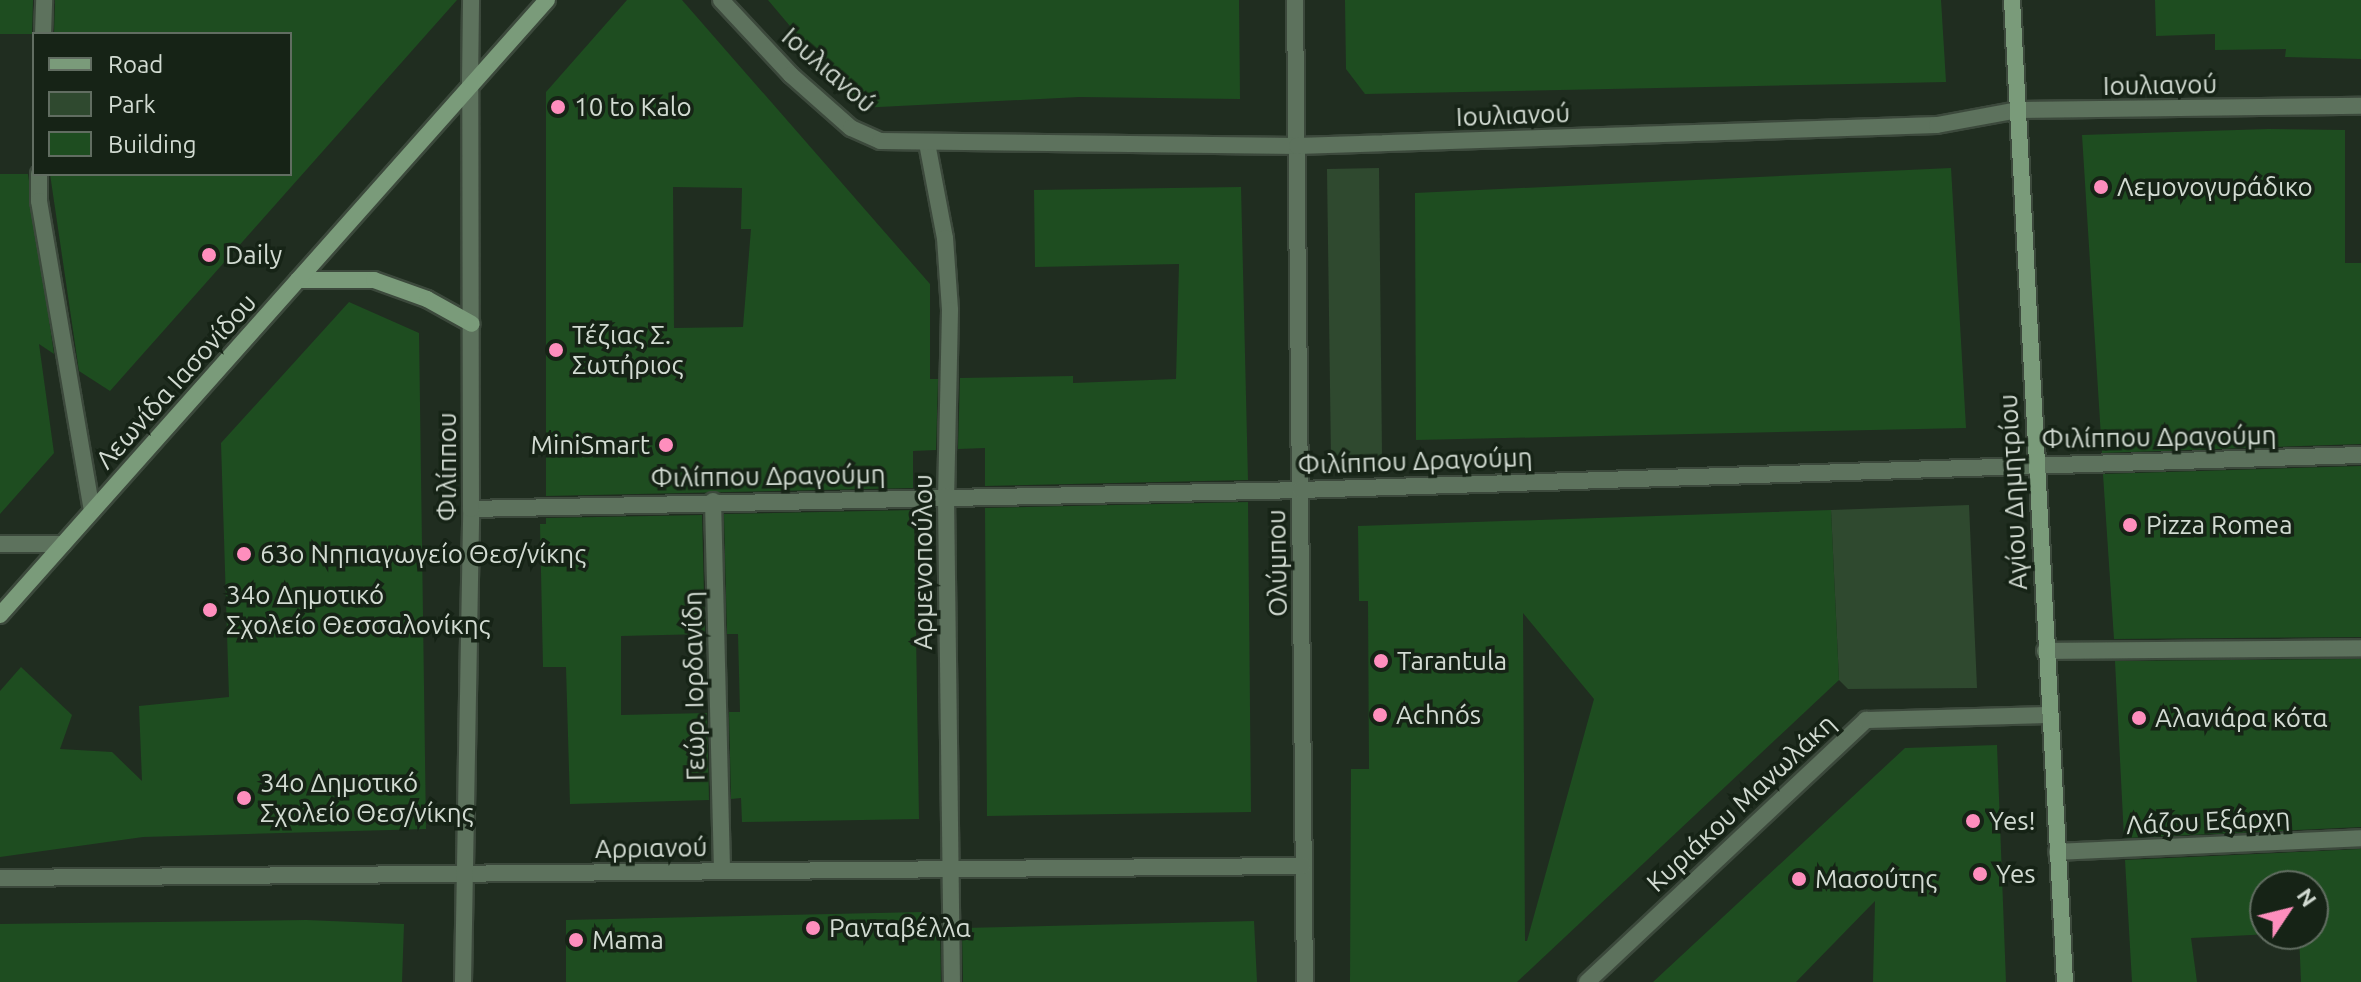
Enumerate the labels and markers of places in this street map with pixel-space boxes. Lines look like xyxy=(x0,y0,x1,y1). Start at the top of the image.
place label: 10 to Kalo xyxy=(574,91,692,123)
marker: 10 to Kalo xyxy=(549,98,567,116)
place label: Λεμονογυράδικο xyxy=(2117,171,2313,203)
marker: Λεμονογυράδικο xyxy=(2092,178,2110,196)
place label: Daily xyxy=(225,239,282,271)
marker: Daily xyxy=(200,246,218,264)
place label: Τέζιας Σ. Σωτἠριος xyxy=(572,319,683,380)
marker: Τέζιας Σ. Σωτἠριος xyxy=(547,341,565,359)
place label: MiniSmart xyxy=(530,429,650,461)
marker: MiniSmart xyxy=(657,436,675,454)
place label: Pizza Romea xyxy=(2146,509,2293,541)
marker: Pizza Romea xyxy=(2121,516,2139,534)
place label: 63ο Νηπιαγωγείο Θεσ/νίκης xyxy=(260,538,586,570)
marker: 63ο Νηπιαγωγείο Θεσ/νίκης xyxy=(235,545,253,563)
place label: 34ο Δημοτικό Σχολείο Θεσσαλονίκης xyxy=(226,579,490,640)
marker: 34ο Δημοτικό Σχολείο Θεσσαλονίκης xyxy=(201,601,219,619)
place label: Tarantula xyxy=(1397,645,1507,677)
marker: Tarantula xyxy=(1372,652,1390,670)
place label: Achnós xyxy=(1396,699,1481,731)
place label: Αλανιάρα κότα xyxy=(2155,702,2328,734)
marker: Achnós xyxy=(1371,706,1389,724)
marker: Αλανιάρα κότα xyxy=(2130,709,2148,727)
place label: 34ο Δημοτικό Σχολείο Θεσ/νίκης xyxy=(260,767,473,828)
marker: 34ο Δημοτικό Σχολείο Θεσ/νίκης xyxy=(235,789,253,807)
place label: Yes! xyxy=(1989,805,2036,837)
marker: Yes! xyxy=(1964,812,1982,830)
place label: Yes xyxy=(1996,858,2036,890)
place label: Μασούτης xyxy=(1815,863,1937,895)
marker: Yes xyxy=(1971,865,1989,883)
marker: Μασούτης xyxy=(1790,870,1808,888)
place label: Ρανταβέλλα xyxy=(829,912,971,944)
marker: Ρανταβέλλα xyxy=(804,919,822,937)
place label: Mama xyxy=(592,924,664,956)
marker: Mama xyxy=(567,931,585,949)

